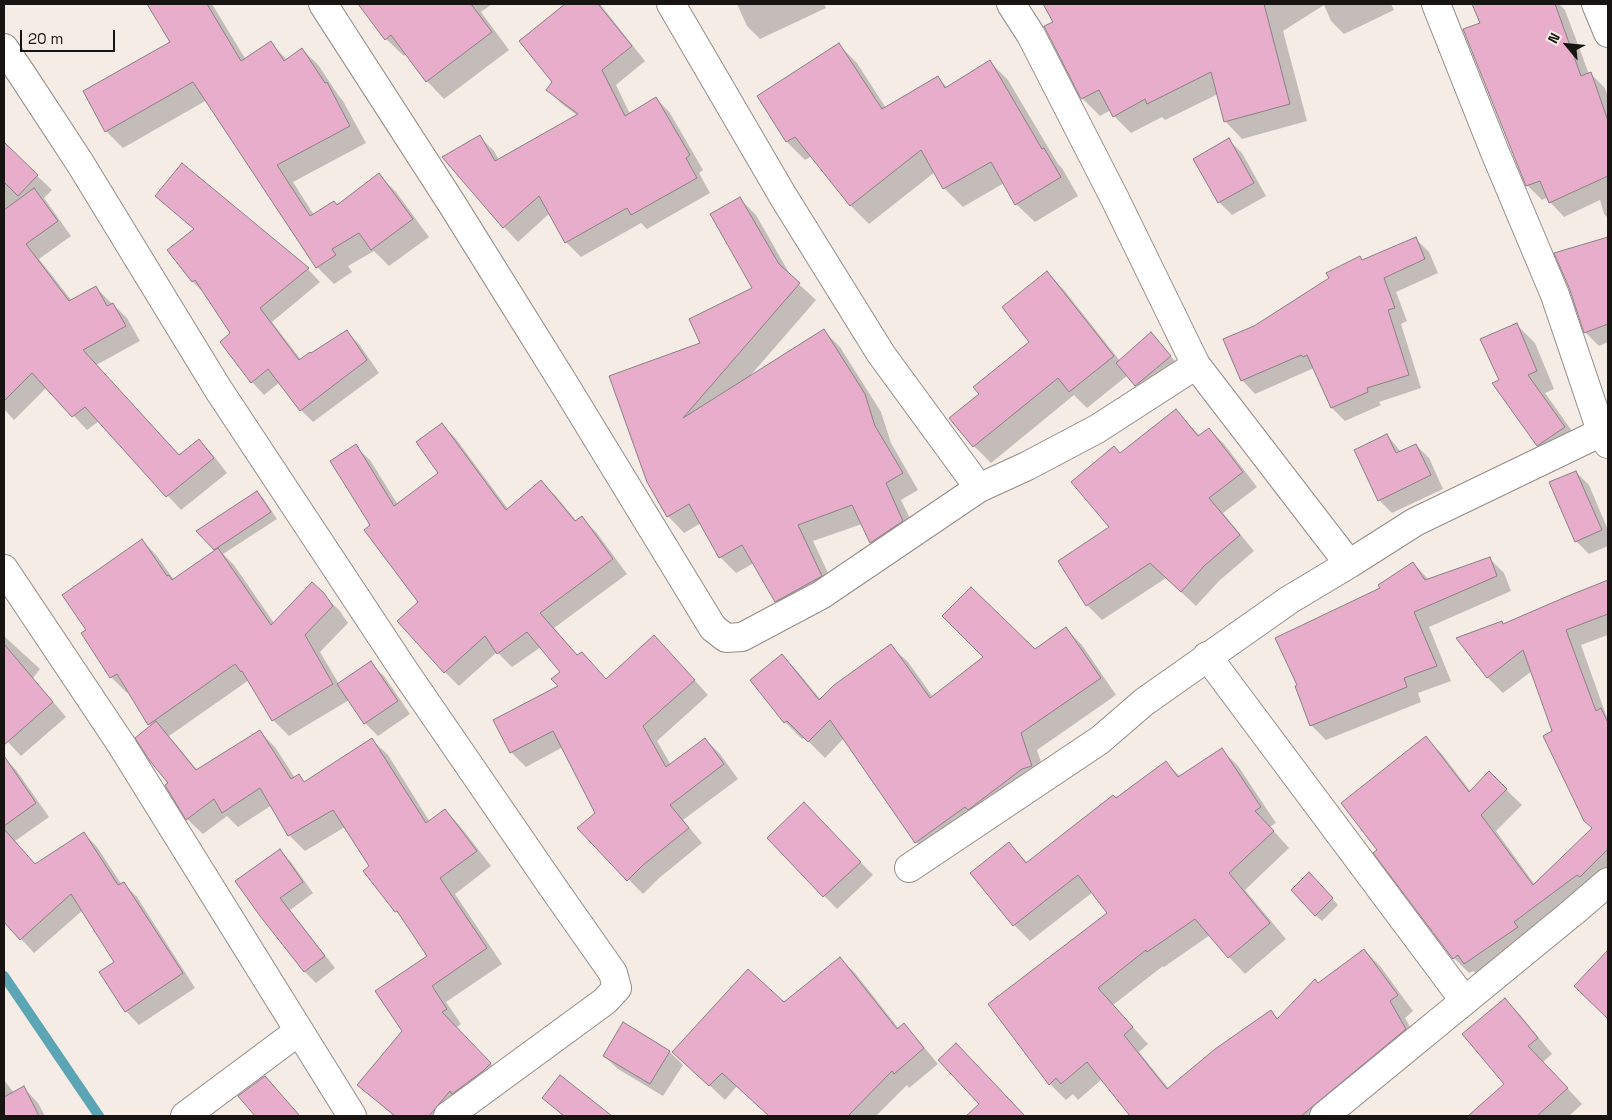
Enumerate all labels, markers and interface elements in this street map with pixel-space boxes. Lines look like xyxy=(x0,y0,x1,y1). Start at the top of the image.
scale bar xyxy=(22,20,118,52)
north arrow xyxy=(1542,20,1592,70)
text: 20 m xyxy=(28,29,63,48)
text: N xyxy=(1544,30,1564,46)

